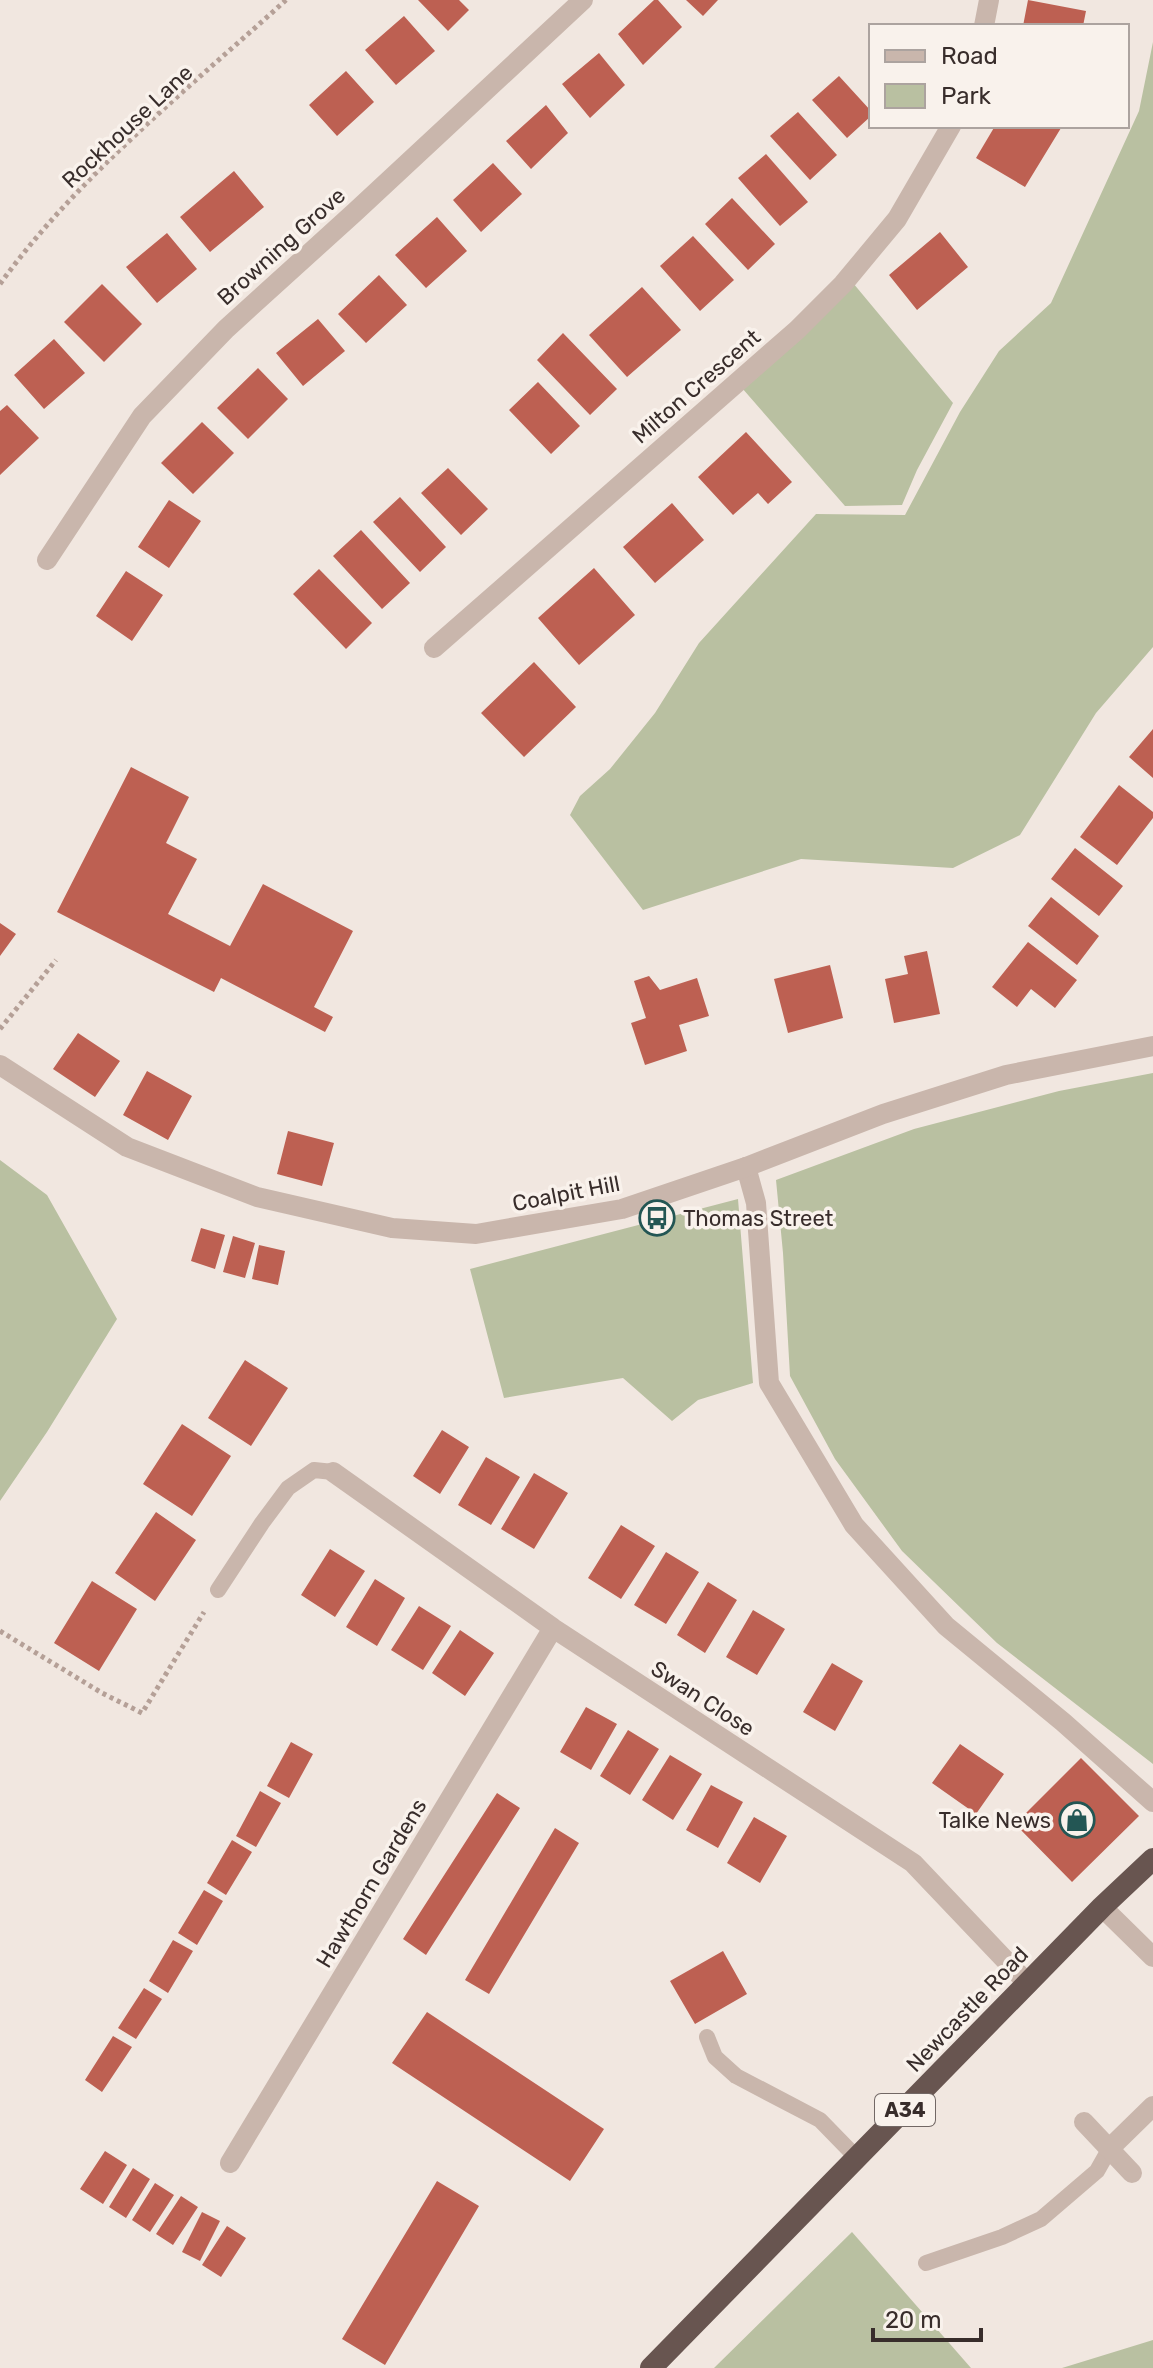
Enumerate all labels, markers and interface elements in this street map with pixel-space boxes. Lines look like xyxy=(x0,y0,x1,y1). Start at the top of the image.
legend xyxy=(869,24,1129,128)
text: Road xyxy=(941,42,998,70)
street label: Rockhouse Lane xyxy=(56,59,198,194)
text: Park xyxy=(941,82,992,110)
street label: Browning Grove xyxy=(212,182,351,311)
street label: Milton Crescent xyxy=(627,323,766,449)
street label: Coalpit Hill xyxy=(510,1170,622,1217)
bus stop icon: Thomas Street xyxy=(638,1199,676,1237)
place label: Thomas Street xyxy=(683,1205,834,1232)
street label: Swan Close xyxy=(646,1655,760,1742)
street label: Hawthorn Gardens xyxy=(310,1794,433,1973)
shop icon: Talke News xyxy=(1058,1801,1096,1839)
place label: Talke News xyxy=(938,1807,1051,1834)
street label: Newcastle Road xyxy=(901,1941,1034,2078)
road number: A34 xyxy=(875,2094,935,2126)
scale bar xyxy=(873,2292,981,2342)
text: 20 m xyxy=(885,2306,942,2334)

